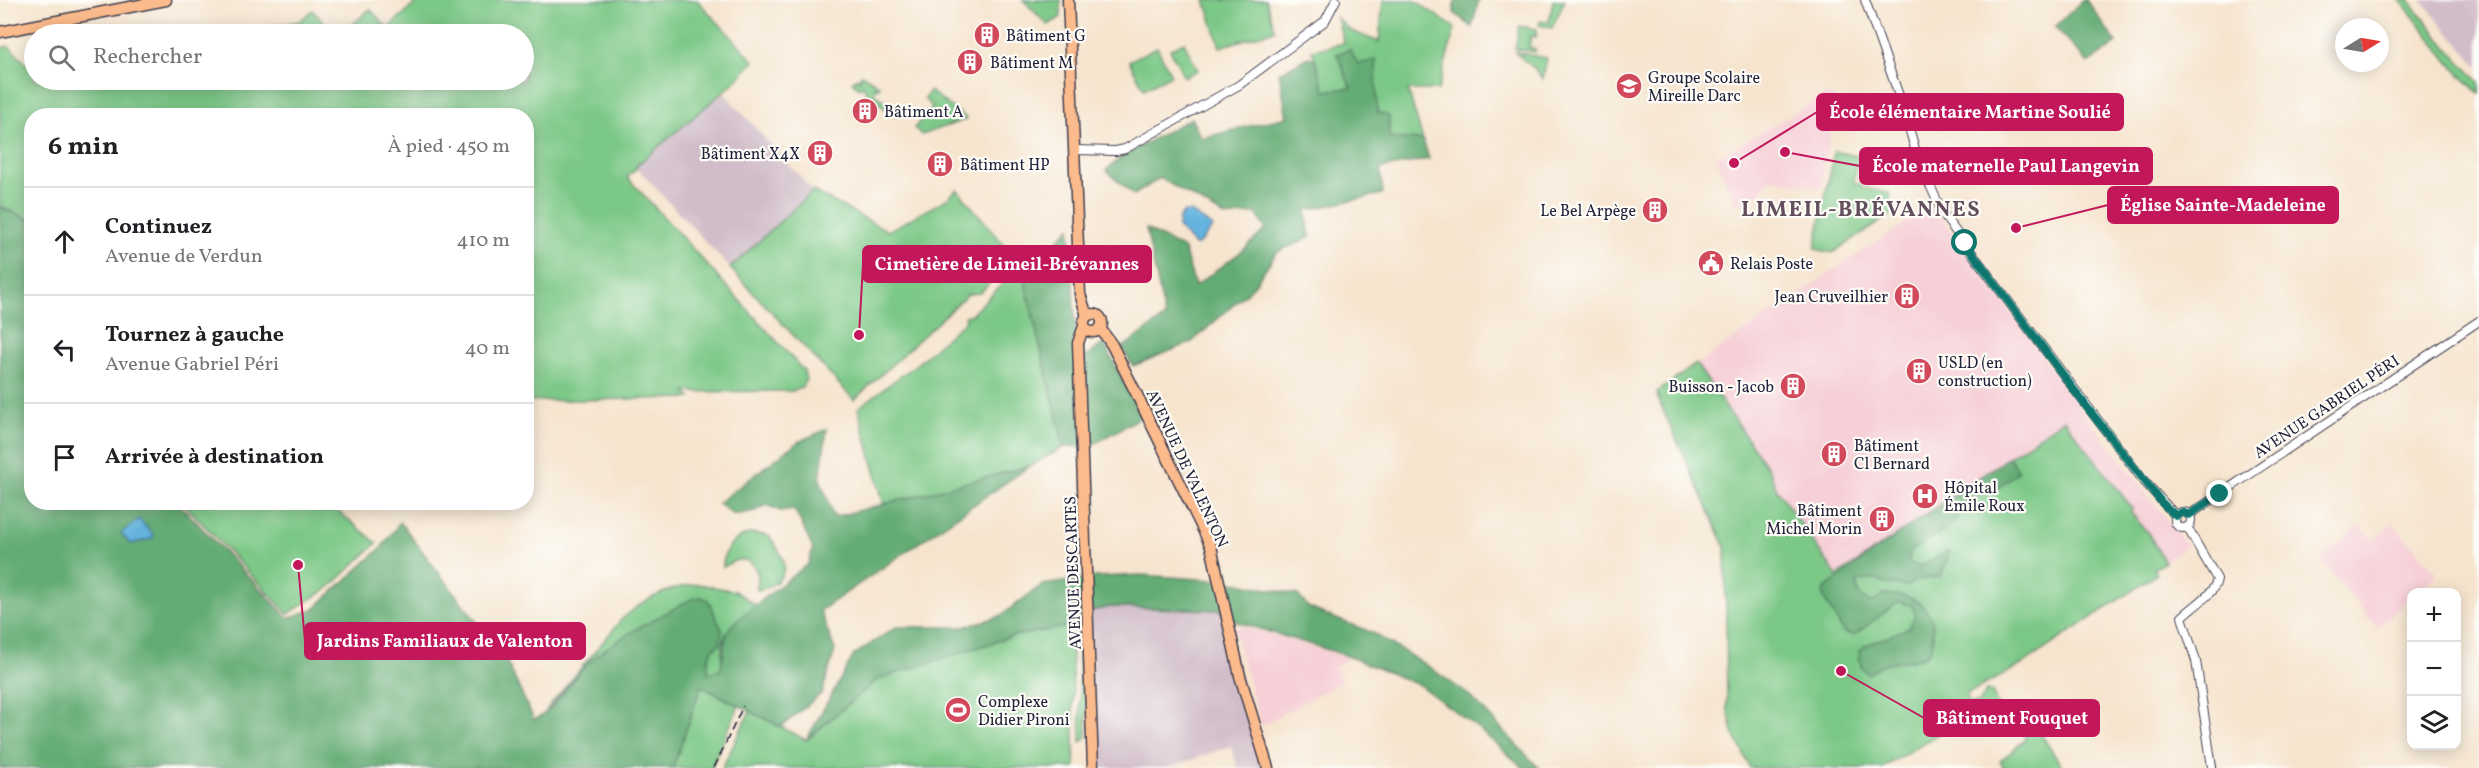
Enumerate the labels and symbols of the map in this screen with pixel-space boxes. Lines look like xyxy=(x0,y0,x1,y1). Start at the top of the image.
north arrow xyxy=(2335,18,2389,72)
building icon: Bâtiment G xyxy=(972,20,1002,50)
place label: Bâtiment G xyxy=(1006,26,1086,48)
building icon: Bâtiment M xyxy=(955,47,985,77)
place label: Bâtiment M xyxy=(990,53,1073,75)
place label: Groupe Scolaire Mireille Darc xyxy=(1648,68,1760,108)
school or university icon: Groupe Scolaire Mireille Darc xyxy=(1614,71,1644,101)
callout: École élémentaire Martine Soulié xyxy=(1817,94,2123,130)
building icon: Bâtiment A xyxy=(850,96,880,126)
text: École élémentaire Martine Soulié xyxy=(1829,101,2111,126)
place label: Bâtiment A xyxy=(884,102,964,124)
building icon: Bâtiment X4X xyxy=(805,138,835,168)
place label: Bâtiment X4X xyxy=(701,144,800,166)
callout: École maternelle Paul Langevin xyxy=(1860,148,2152,184)
building icon: Bâtiment HP xyxy=(925,149,955,179)
place label: Bâtiment HP xyxy=(960,155,1050,177)
text: École maternelle Paul Langevin xyxy=(1872,155,2140,180)
callout: Église Sainte-Madeleine xyxy=(2108,187,2338,223)
text: Église Sainte-Madeleine xyxy=(2120,194,2326,219)
building icon: Le Bel Arpège xyxy=(1640,195,1670,225)
district label: LIMEIL-BRÉVANNES xyxy=(1741,195,1981,226)
place label: Le Bel Arpège xyxy=(1540,201,1636,223)
route start xyxy=(1951,229,1977,255)
callout: Cimetière de Limeil-Brévannes xyxy=(863,246,1151,282)
public building icon: Relais Poste xyxy=(1696,248,1726,278)
text: Cimetière de Limeil-Brévannes xyxy=(875,253,1139,278)
place label: Relais Poste xyxy=(1730,254,1813,276)
building icon: Jean Cruveilhier xyxy=(1892,281,1922,311)
place label: Jean Cruveilhier xyxy=(1775,287,1888,309)
street label: AVENUE GABRIEL PÉRI xyxy=(2250,351,2404,465)
place label: USLD (en construction) xyxy=(1938,353,2032,393)
building icon: USLD (en construction) xyxy=(1904,356,1934,386)
building icon: Buisson - Jacob xyxy=(1778,371,1808,401)
place label: Buisson - Jacob xyxy=(1668,377,1774,399)
street label: AVENUE DE VALENTON xyxy=(1140,386,1233,552)
place label: Bâtiment Cl Bernard xyxy=(1854,436,1930,476)
building icon: Bâtiment Cl Bernard xyxy=(1819,439,1849,469)
place label: Hôpital Émile Roux xyxy=(1944,478,2025,518)
route end xyxy=(2206,480,2232,506)
hospital icon: Hôpital Émile Roux xyxy=(1910,481,1940,511)
street label: AVENUE DESCARTES xyxy=(1060,496,1088,650)
place label: Bâtiment Michel Morin xyxy=(1766,501,1862,541)
building icon: Bâtiment Michel Morin xyxy=(1867,504,1897,534)
callout: Jardins Familiaux de Valenton xyxy=(305,623,585,659)
text: Jardins Familiaux de Valenton xyxy=(316,630,573,655)
place label: Complexe Didier Pironi xyxy=(978,692,1070,732)
sports icon: Complexe Didier Pironi xyxy=(943,695,973,725)
callout: Bâtiment Fouquet xyxy=(1924,700,2099,736)
text: Bâtiment Fouquet xyxy=(1936,707,2088,732)

